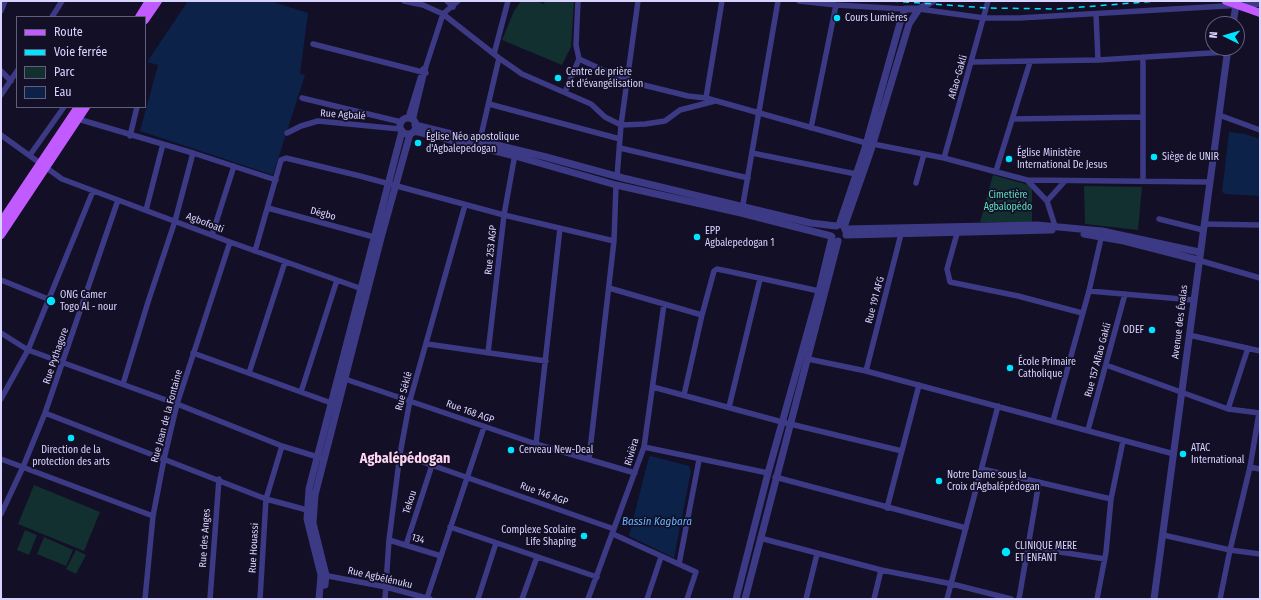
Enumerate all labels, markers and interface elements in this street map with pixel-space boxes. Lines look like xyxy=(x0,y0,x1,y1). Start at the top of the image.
place label: Cours Lumières xyxy=(845,12,907,24)
marker: Cours Lumières xyxy=(832,13,842,23)
legend xyxy=(16,16,146,108)
north arrow xyxy=(1205,16,1245,56)
text: Route xyxy=(54,25,83,39)
text: N xyxy=(1207,31,1220,39)
text: Voie ferrée xyxy=(54,45,107,59)
street label: Aflao-Gakli xyxy=(946,54,970,100)
text: Parc xyxy=(54,65,75,79)
place label: Centre de prière et d'évangélisation xyxy=(566,66,643,90)
marker: Centre de prière et d'évangélisation xyxy=(553,73,563,83)
text: Eau xyxy=(54,85,72,99)
street label: Rue Agbalé xyxy=(320,107,366,123)
place label: Église Néo apostolique d'Agbalepedogan xyxy=(426,131,519,154)
marker: Église Néo apostolique d'Agbalepedogan xyxy=(413,138,423,148)
place label: Église Ministère International De Jesus xyxy=(1017,147,1107,170)
place label: Siège de UNIR xyxy=(1162,151,1219,163)
marker: Siège de UNIR xyxy=(1149,152,1159,162)
marker: Église Ministère International De Jesus xyxy=(1004,154,1014,164)
park label: Cimetière Agbalopédo xyxy=(984,189,1032,212)
street label: Dégbo xyxy=(309,205,337,223)
street label: Agbofoati xyxy=(184,210,226,236)
street label: Rue 253 AGP xyxy=(482,225,500,275)
place label: EPP Agbalepedogan 1 xyxy=(705,225,774,248)
marker: EPP Agbalepedogan 1 xyxy=(692,232,702,242)
street label: Rue 191 AFG xyxy=(863,275,887,325)
street label: Avenue des Évalas xyxy=(1169,284,1191,360)
place label: ONG Camer Togo Al - nour xyxy=(60,289,117,312)
marker: ONG Camer Togo Al - nour xyxy=(45,295,57,307)
street label: Rue 157 Aflao Gakli xyxy=(1082,322,1114,398)
place label: ODEF xyxy=(1123,324,1144,336)
marker: ODEF xyxy=(1147,325,1157,335)
street label: Rue Pythagore xyxy=(41,326,71,386)
place label: École Primaire Catholique xyxy=(1018,356,1076,380)
marker: École Primaire Catholique xyxy=(1005,363,1015,373)
street label: Rue Jean de la Fontaine xyxy=(149,368,185,464)
street label: Rue Séklé xyxy=(393,370,415,412)
street label: Rue 168 AGP xyxy=(444,398,496,426)
marker: Direction de la protection des arts xyxy=(66,433,76,443)
street label: Rivièra xyxy=(622,437,642,467)
place label: ATAC International xyxy=(1191,442,1244,466)
place label: Direction de la protection des arts xyxy=(32,444,110,468)
place label: Cerveau New-Deal xyxy=(519,444,593,456)
marker: Cerveau New-Deal xyxy=(506,445,516,455)
marker: ATAC International xyxy=(1178,449,1188,459)
district label: Agbalépédogan xyxy=(360,451,450,467)
place label: Notre Dame sous la Croix d'Agbalépédogan xyxy=(947,469,1040,492)
marker: Notre Dame sous la Croix d'Agbalépédogan xyxy=(934,476,944,486)
street label: Rue 146 AGP xyxy=(518,480,570,508)
street label: Tekou xyxy=(401,489,419,515)
street label: Rue des Anges xyxy=(197,508,213,568)
water label: Bassin Kagbara xyxy=(622,515,692,529)
street label: Rue Houassi xyxy=(247,523,261,573)
place label: Complexe Scolaire Life Shaping xyxy=(501,524,576,548)
street label: 134 xyxy=(410,531,426,547)
marker: Complexe Scolaire Life Shaping xyxy=(579,531,589,541)
place label: CLINIQUE MERE ET ENFANT xyxy=(1015,540,1077,564)
marker: CLINIQUE MERE ET ENFANT xyxy=(1000,546,1012,558)
street label: Rue Agbélénuku xyxy=(346,565,414,591)

